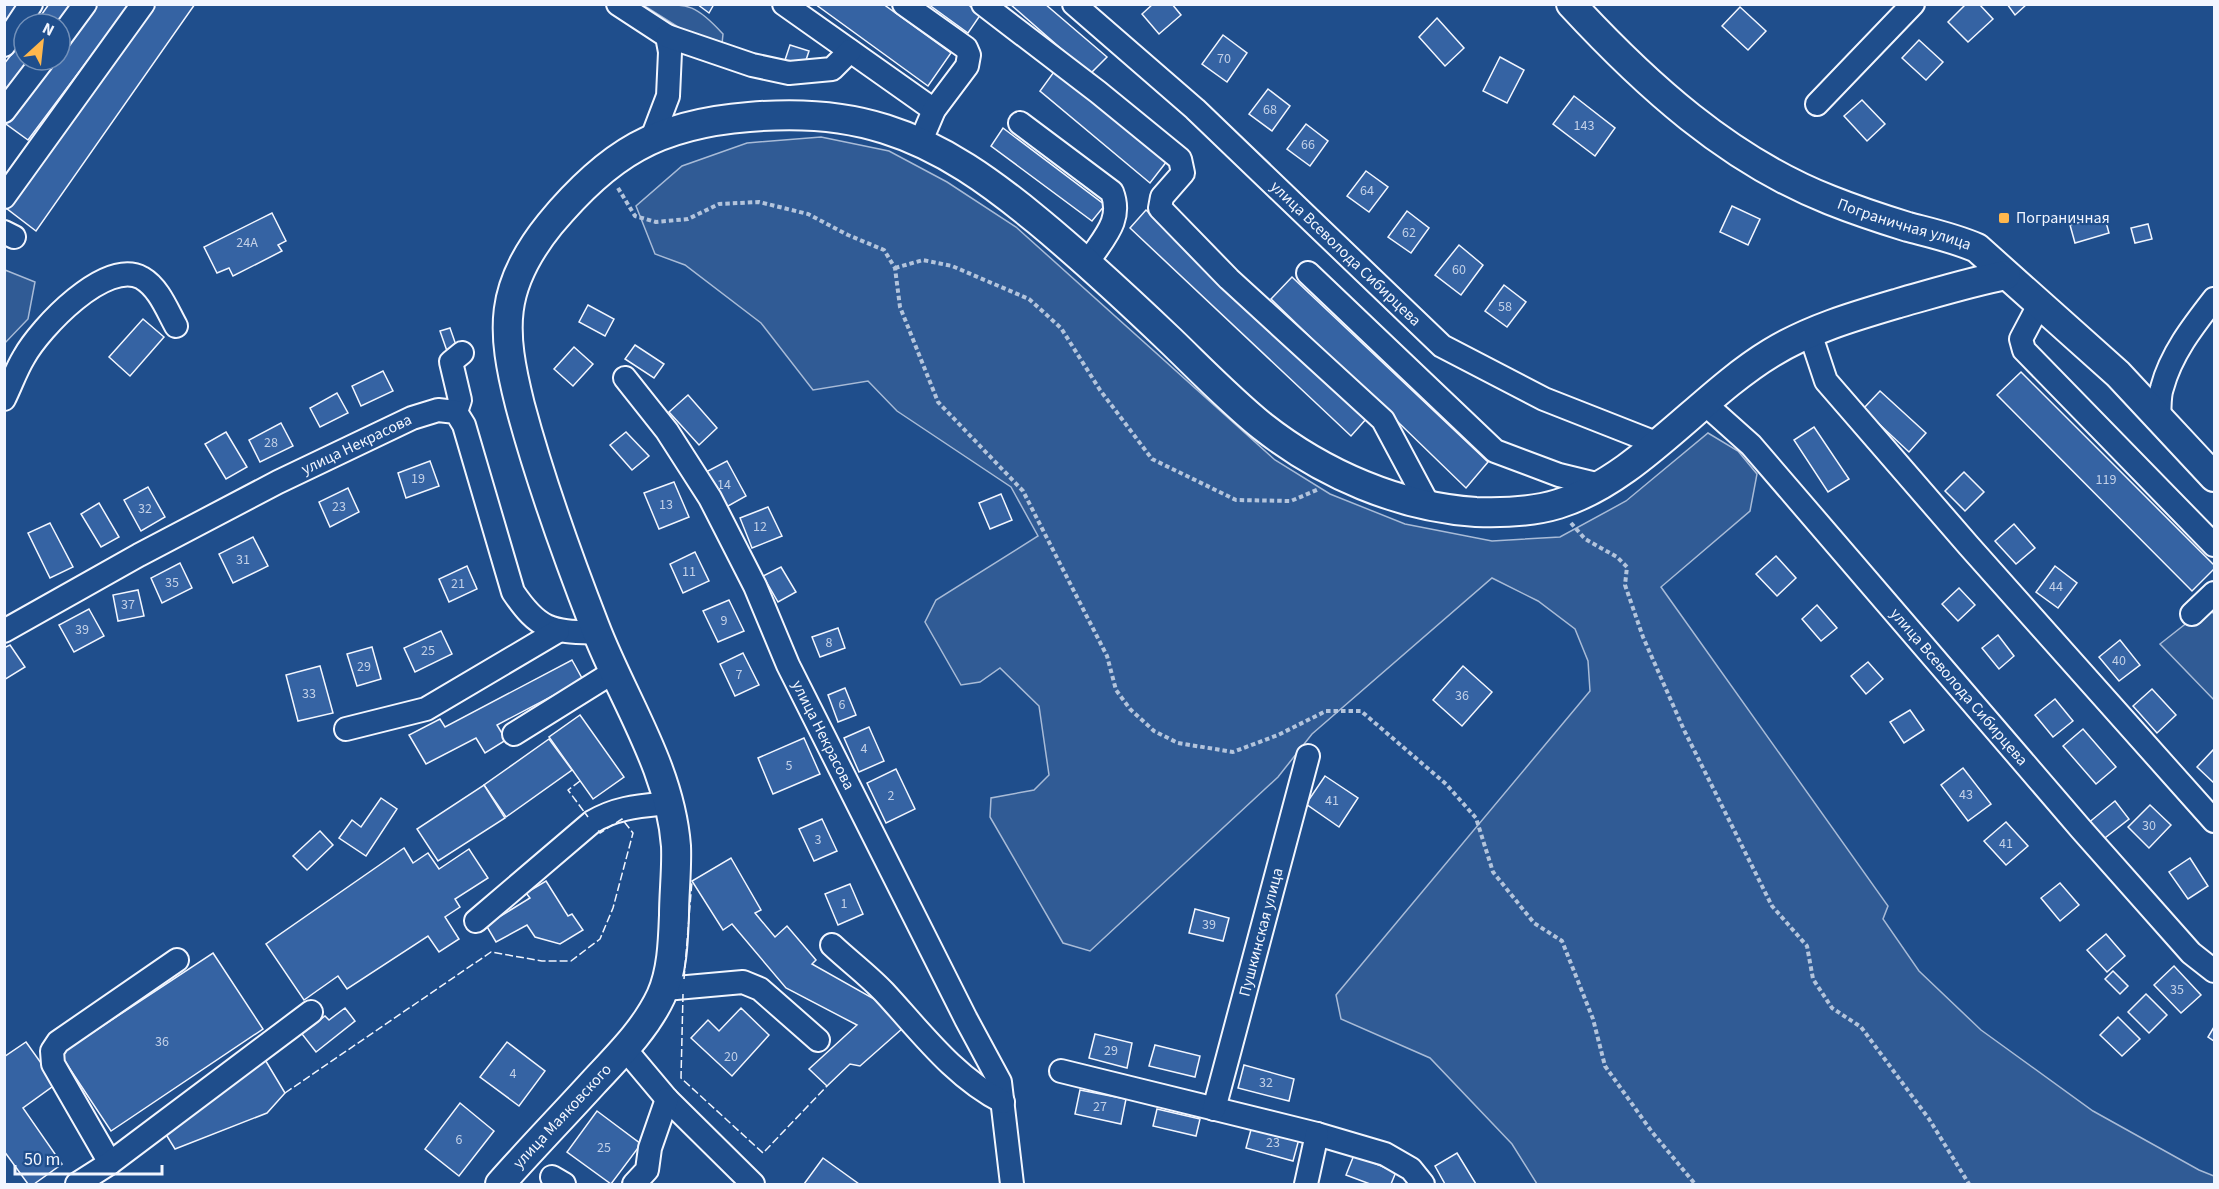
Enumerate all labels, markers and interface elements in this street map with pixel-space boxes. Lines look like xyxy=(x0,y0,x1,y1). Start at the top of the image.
north arrow xyxy=(12,12,72,72)
text: N xyxy=(39,17,58,42)
house number: 70 xyxy=(1217,49,1231,69)
house number: 68 xyxy=(1263,100,1277,120)
house number: 143 xyxy=(1574,116,1594,136)
house number: 66 xyxy=(1301,135,1315,155)
street label: улица Всеволода Сибирцева xyxy=(1265,176,1426,331)
house number: 64 xyxy=(1360,181,1374,201)
street label: Пограничная улица xyxy=(1834,193,1975,256)
place label: Пограничная xyxy=(2016,207,2110,229)
marker: Пограничная xyxy=(1997,211,2011,225)
house number: 62 xyxy=(1402,223,1416,243)
house number: 24А xyxy=(236,233,258,253)
house number: 60 xyxy=(1452,260,1466,280)
house number: 58 xyxy=(1498,297,1512,317)
street label: улица Некрасова xyxy=(298,409,416,480)
house number: 28 xyxy=(264,433,278,453)
house number: 19 xyxy=(411,469,425,489)
house number: 119 xyxy=(2096,470,2116,490)
house number: 14 xyxy=(717,475,731,495)
house number: 13 xyxy=(659,495,673,515)
house number: 23 xyxy=(332,497,346,517)
house number: 32 xyxy=(138,499,152,519)
house number: 12 xyxy=(753,517,767,537)
house number: 31 xyxy=(236,550,250,570)
house number: 11 xyxy=(682,562,696,582)
house number: 35 xyxy=(165,573,179,593)
house number: 21 xyxy=(451,574,465,594)
house number: 44 xyxy=(2049,577,2063,597)
house number: 37 xyxy=(121,595,135,615)
street label: улица Всеволода Сибирцева xyxy=(1885,603,2033,770)
house number: 9 xyxy=(721,611,728,631)
house number: 39 xyxy=(75,620,89,640)
house number: 8 xyxy=(826,633,833,653)
house number: 25 xyxy=(421,641,435,661)
house number: 40 xyxy=(2112,651,2126,671)
house number: 29 xyxy=(357,657,371,677)
house number: 7 xyxy=(736,665,743,685)
street label: улица Некрасова xyxy=(786,676,860,794)
house number: 33 xyxy=(302,684,316,704)
house number: 36 xyxy=(1455,686,1469,706)
house number: 6 xyxy=(839,695,846,715)
house number: 4 xyxy=(861,739,868,759)
house number: 5 xyxy=(786,756,793,776)
house number: 43 xyxy=(1959,785,1973,805)
house number: 2 xyxy=(888,786,895,806)
house number: 41 xyxy=(1325,791,1339,811)
house number: 30 xyxy=(2142,816,2156,836)
house number: 3 xyxy=(815,830,822,850)
house number: 41 xyxy=(1999,834,2013,854)
street label: Пушкинская улица xyxy=(1233,865,1289,999)
house number: 1 xyxy=(841,894,848,914)
house number: 39 xyxy=(1202,915,1216,935)
house number: 35 xyxy=(2170,980,2184,1000)
house number: 36 xyxy=(155,1032,169,1052)
house number: 29 xyxy=(1104,1041,1118,1061)
house number: 20 xyxy=(724,1047,738,1067)
street label: улица Маяковского xyxy=(508,1059,616,1174)
house number: 4 xyxy=(510,1064,517,1084)
house number: 32 xyxy=(1259,1073,1273,1093)
house number: 27 xyxy=(1093,1097,1107,1117)
house number: 6 xyxy=(456,1130,463,1150)
house number: 23 xyxy=(1266,1133,1280,1153)
scale bar xyxy=(15,1138,162,1176)
house number: 25 xyxy=(597,1138,611,1158)
text: 50 m xyxy=(24,1147,60,1172)

